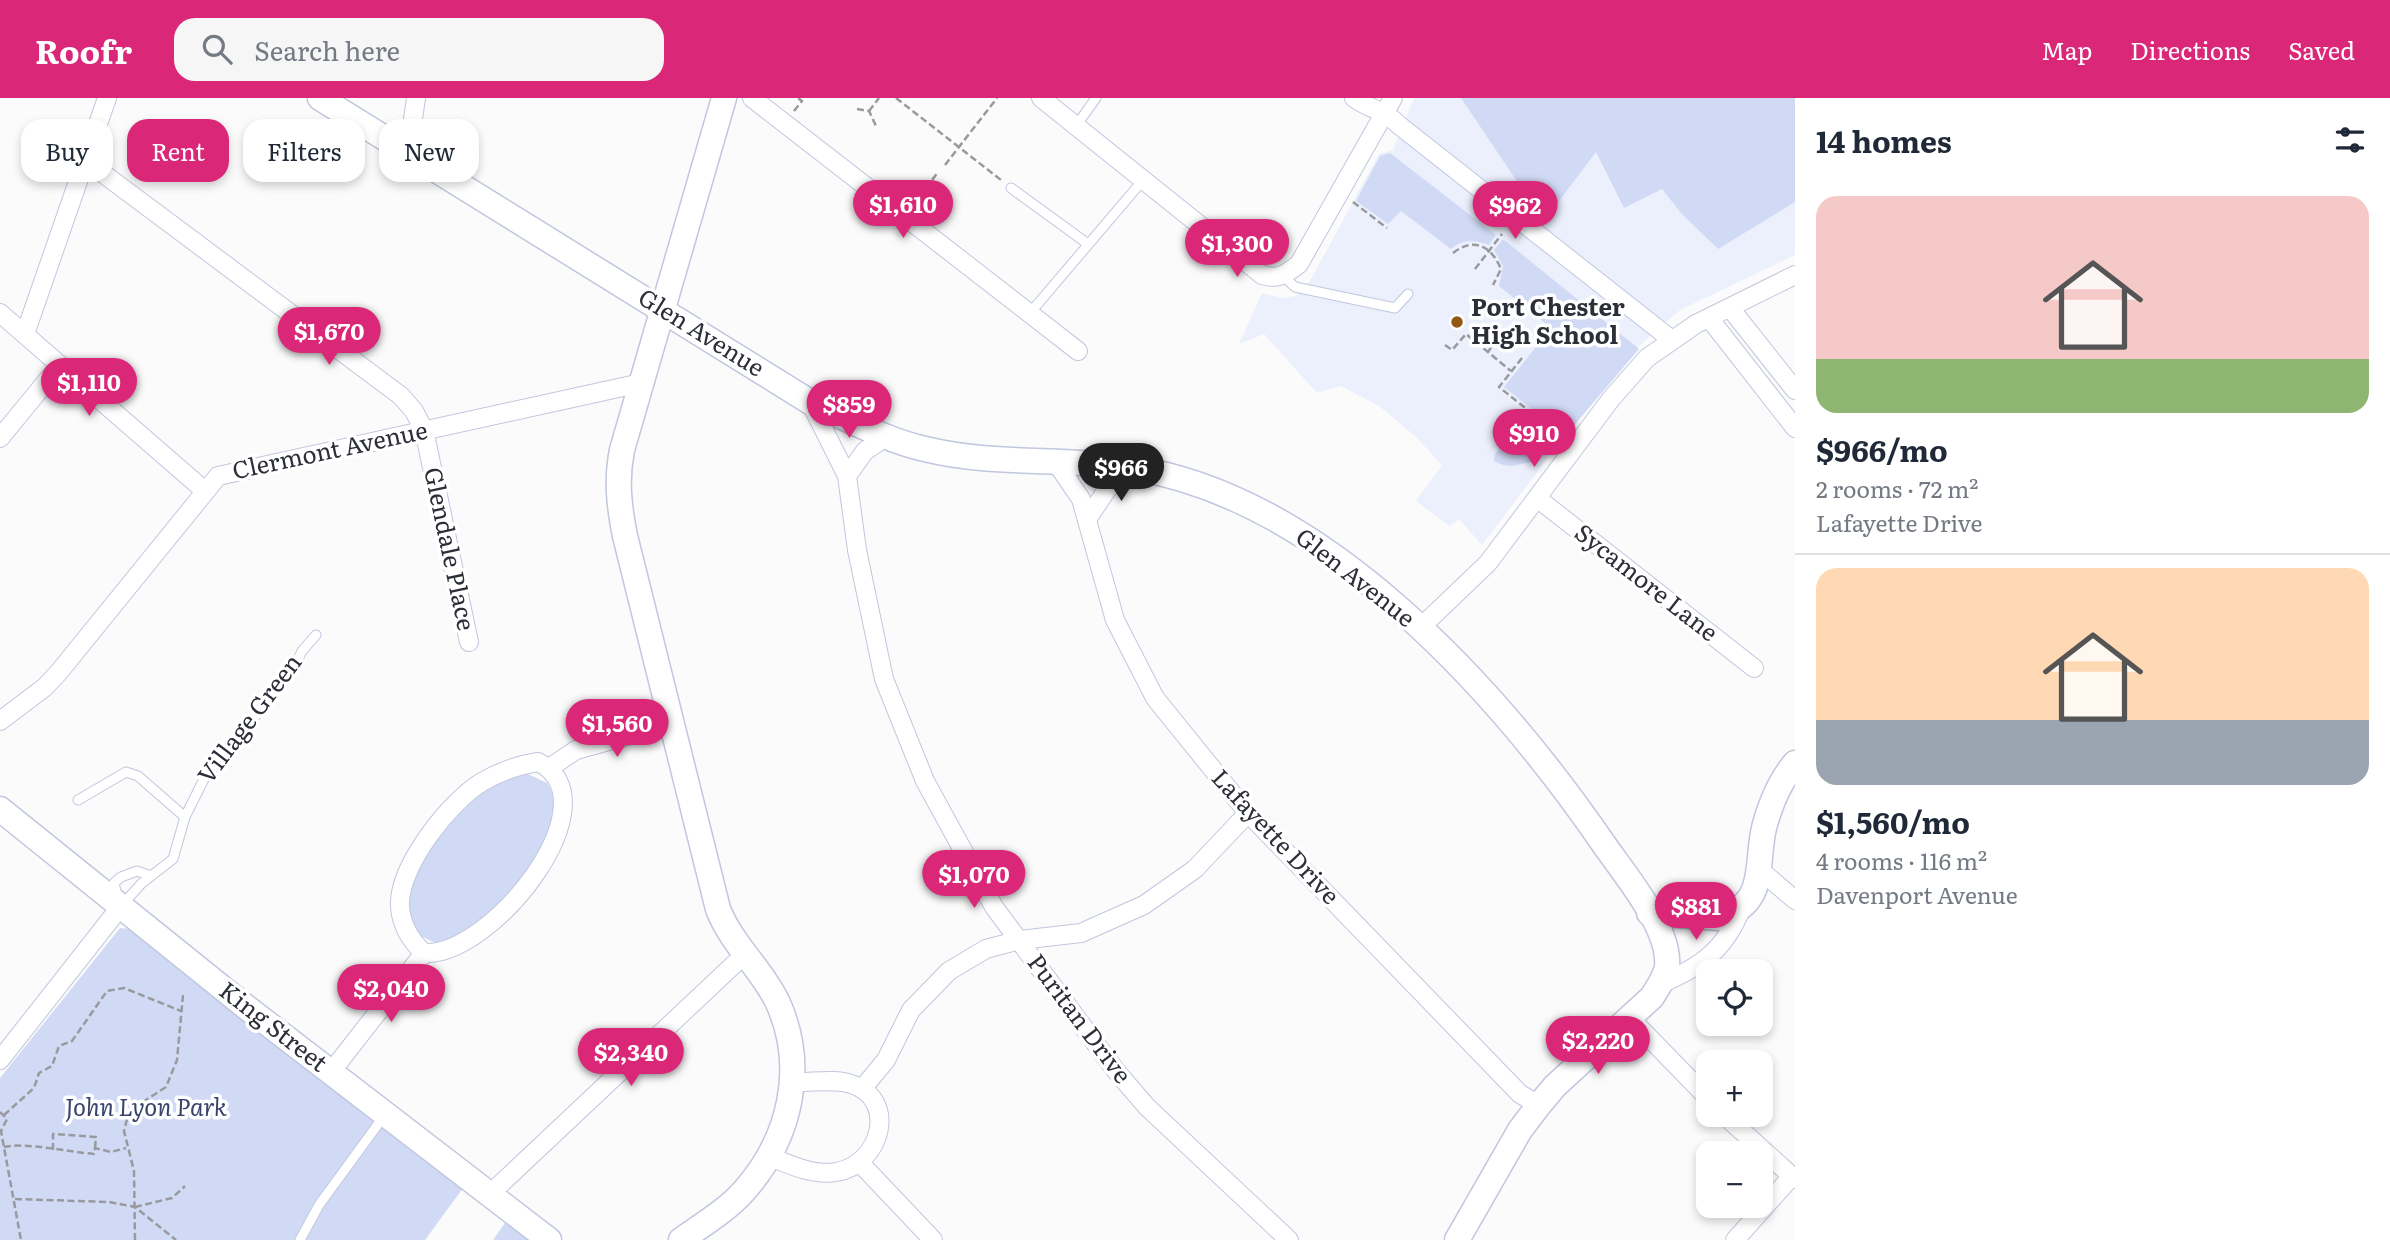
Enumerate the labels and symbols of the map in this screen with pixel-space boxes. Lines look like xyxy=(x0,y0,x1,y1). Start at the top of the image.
pin: $1,610 xyxy=(846,180,960,240)
pin: $962 xyxy=(1474,181,1556,241)
pin: $1,300 xyxy=(1180,220,1294,279)
street label: Glen Avenue xyxy=(632,278,772,384)
place label: Port Chester High School xyxy=(1471,288,1625,351)
pin: $1,670 xyxy=(272,308,386,367)
marker: Port Chester High School xyxy=(1449,314,1465,330)
pin: $1,110 xyxy=(32,358,146,418)
pin: $859 xyxy=(808,380,890,440)
pin: $910 xyxy=(1493,410,1575,469)
street label: Clermont Avenue xyxy=(229,411,430,486)
pin: $966 xyxy=(1080,444,1162,503)
street label: Glendale Place xyxy=(417,464,486,633)
street label: Sycamore Lane xyxy=(1568,514,1727,648)
street label: Glen Avenue xyxy=(1289,518,1424,634)
street label: Village Green xyxy=(188,645,308,790)
pin: $1,560 xyxy=(560,700,674,759)
street label: Lafayette Drive xyxy=(1205,760,1349,911)
pin: $1,070 xyxy=(917,850,1031,910)
pin: $881 xyxy=(1655,882,1737,942)
street label: Puritan Drive xyxy=(1021,945,1141,1090)
pin: $2,040 xyxy=(334,964,448,1024)
street label: King Street xyxy=(213,972,336,1079)
pin: $2,220 xyxy=(1541,1016,1655,1076)
pin: $2,340 xyxy=(574,1028,688,1088)
park label: John Lyon Park xyxy=(65,1088,228,1123)

